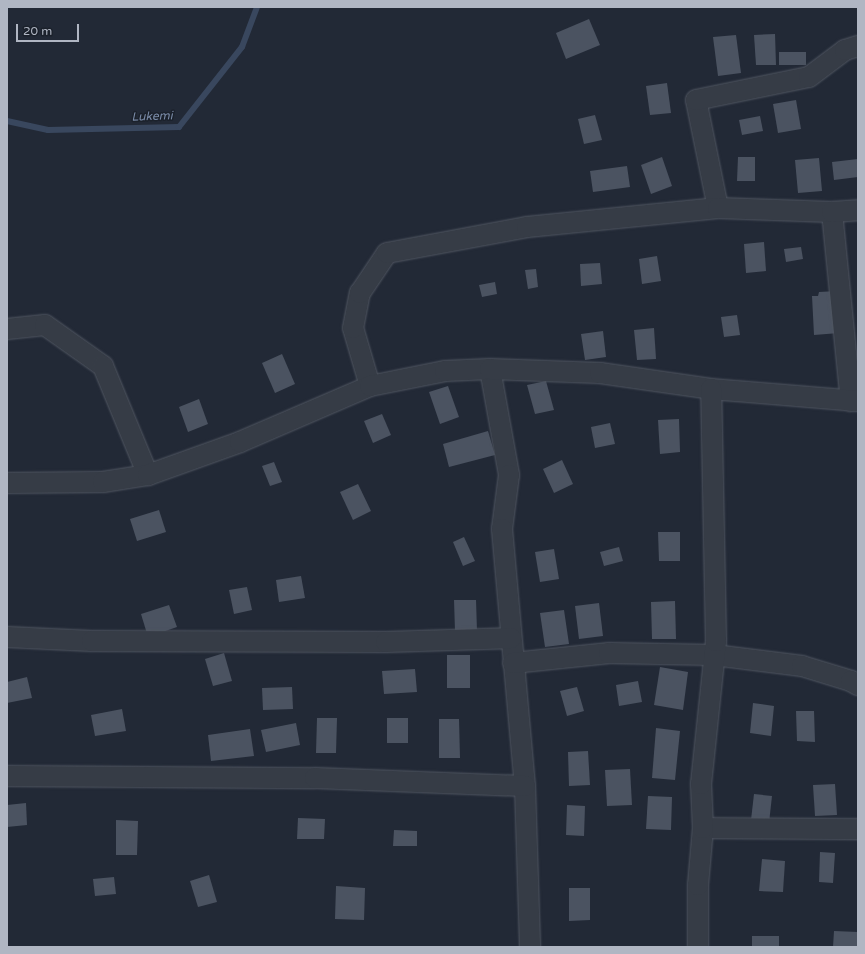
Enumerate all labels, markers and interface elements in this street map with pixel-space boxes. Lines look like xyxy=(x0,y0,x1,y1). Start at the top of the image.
scale bar xyxy=(18,16,81,42)
text: 20 m xyxy=(23,24,52,38)
water label: Lukemi xyxy=(131,109,173,125)

